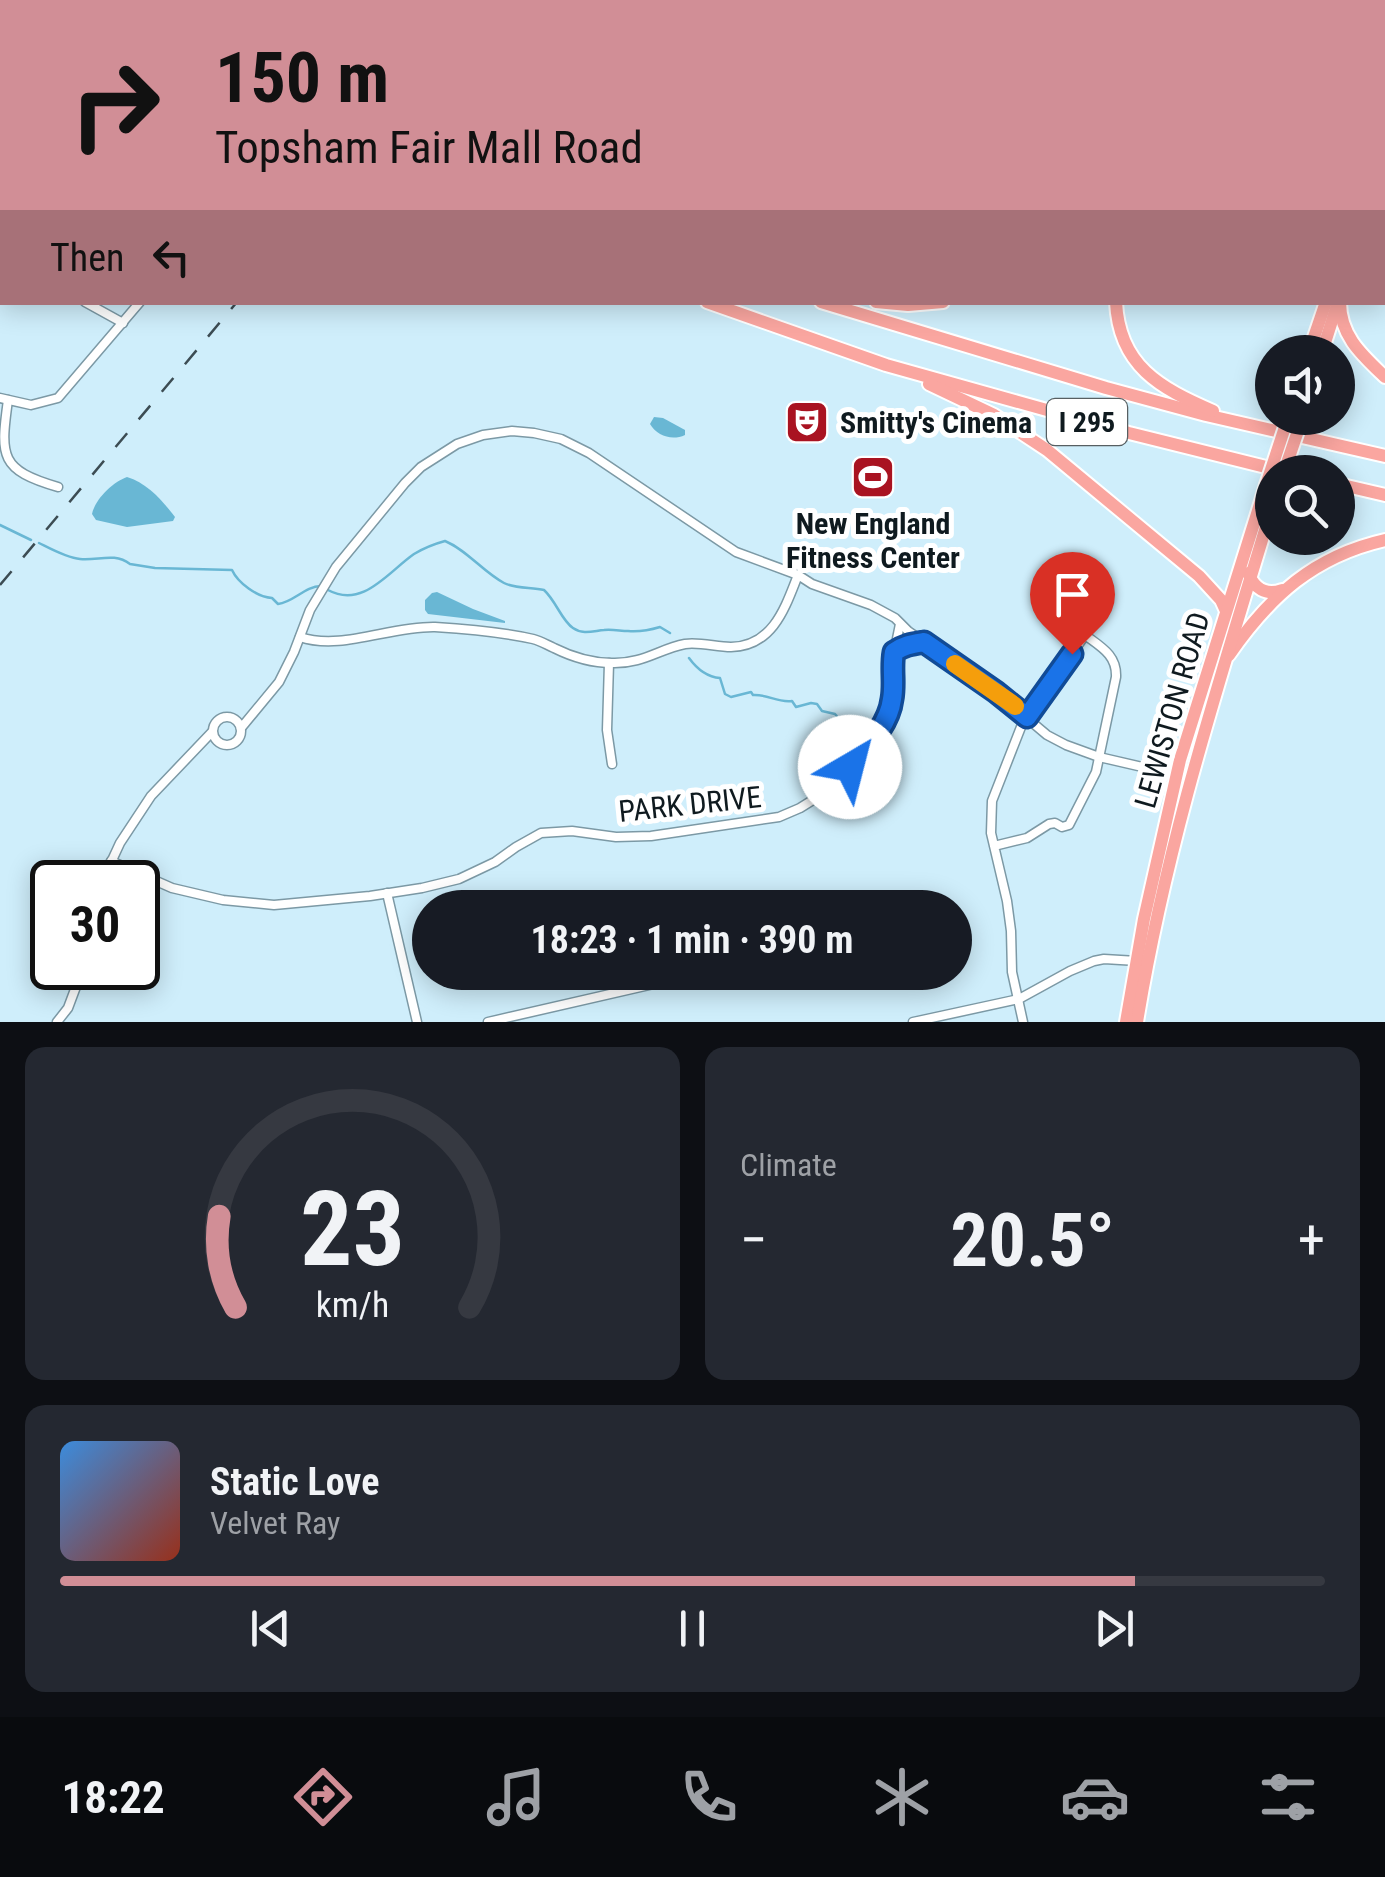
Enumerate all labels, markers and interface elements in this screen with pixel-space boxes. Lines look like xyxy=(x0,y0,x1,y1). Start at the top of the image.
text: 150 m xyxy=(215,37,389,119)
icon: right xyxy=(50,40,180,170)
text: Topsham Fair Mall Road xyxy=(215,121,643,174)
icon: left xyxy=(144,230,199,285)
text: Then xyxy=(50,236,124,280)
map controls xyxy=(1255,335,1355,555)
button: sound xyxy=(1255,335,1355,435)
theatre icon: Smitty's Cinema xyxy=(784,399,830,445)
road number: I 295 xyxy=(1047,399,1127,445)
place label: Smitty's Cinema xyxy=(840,405,1032,440)
sports icon: New England Fitness Center xyxy=(850,454,896,500)
button: search xyxy=(1255,455,1355,555)
place label: New England Fitness Center xyxy=(786,506,960,575)
pin xyxy=(1030,552,1115,655)
icon: arrive xyxy=(1045,567,1100,622)
street label: LEWISTON ROAD xyxy=(1127,608,1217,812)
position arrow xyxy=(798,715,902,819)
street label: PARK DRIVE xyxy=(617,779,763,829)
speed limit sign: 30 xyxy=(30,860,160,990)
text: 18:23 · 1 min · 390 m xyxy=(531,918,853,962)
text: Climate xyxy=(740,1146,837,1184)
text: 23 xyxy=(300,1169,405,1290)
text: 20.5° xyxy=(950,1196,1115,1284)
text: − xyxy=(740,1208,768,1272)
text: + xyxy=(1298,1208,1325,1272)
text: km/h xyxy=(316,1284,389,1326)
text: Static Love xyxy=(210,1460,379,1504)
text: Velvet Ray xyxy=(210,1504,340,1542)
icon: previous xyxy=(243,1601,298,1656)
icon: pause xyxy=(665,1601,720,1656)
icon: next xyxy=(1087,1601,1142,1656)
icon: directions xyxy=(288,1762,358,1832)
icon: music xyxy=(481,1762,551,1832)
icon: phone xyxy=(674,1762,744,1832)
icon: climate xyxy=(867,1762,937,1832)
icon: car xyxy=(1060,1762,1130,1832)
icon: filters xyxy=(1253,1762,1323,1832)
text: 18:22 xyxy=(62,1771,165,1824)

